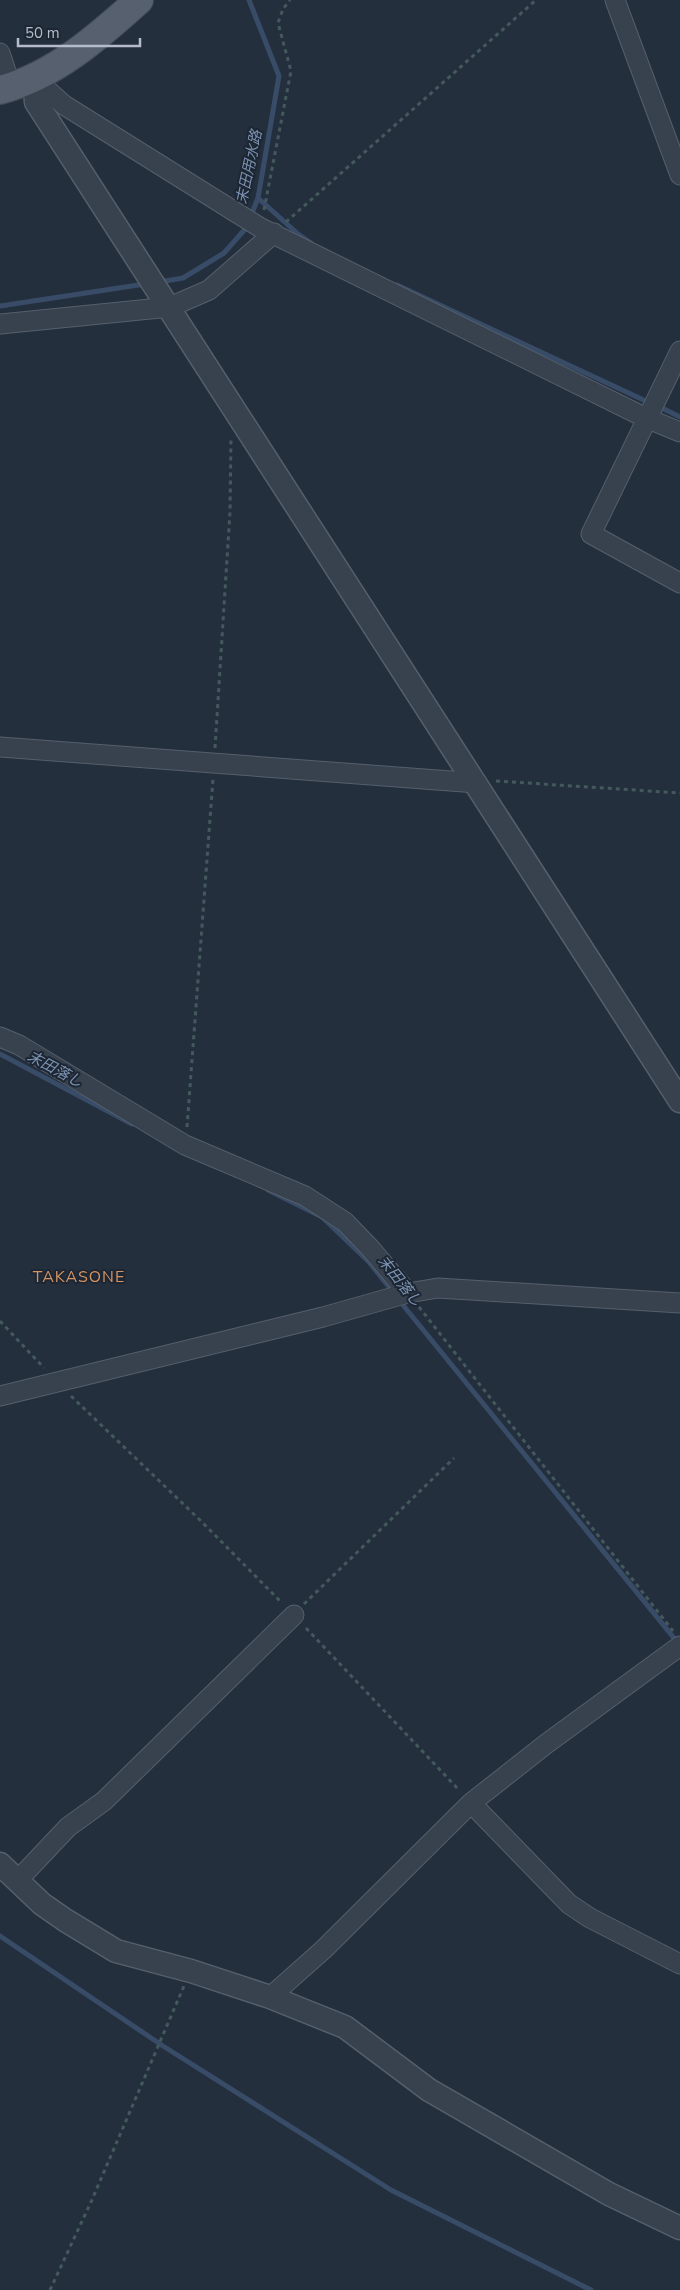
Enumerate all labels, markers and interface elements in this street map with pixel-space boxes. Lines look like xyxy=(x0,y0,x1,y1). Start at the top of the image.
scale bar xyxy=(18,15,140,47)
text: 50 m xyxy=(25,23,60,43)
water label: 末田用水路 xyxy=(231,126,267,206)
water label: 末田落し xyxy=(24,1046,86,1092)
water label: 末田落し xyxy=(373,1251,427,1311)
district label: TAKASONE xyxy=(33,1266,125,1288)

